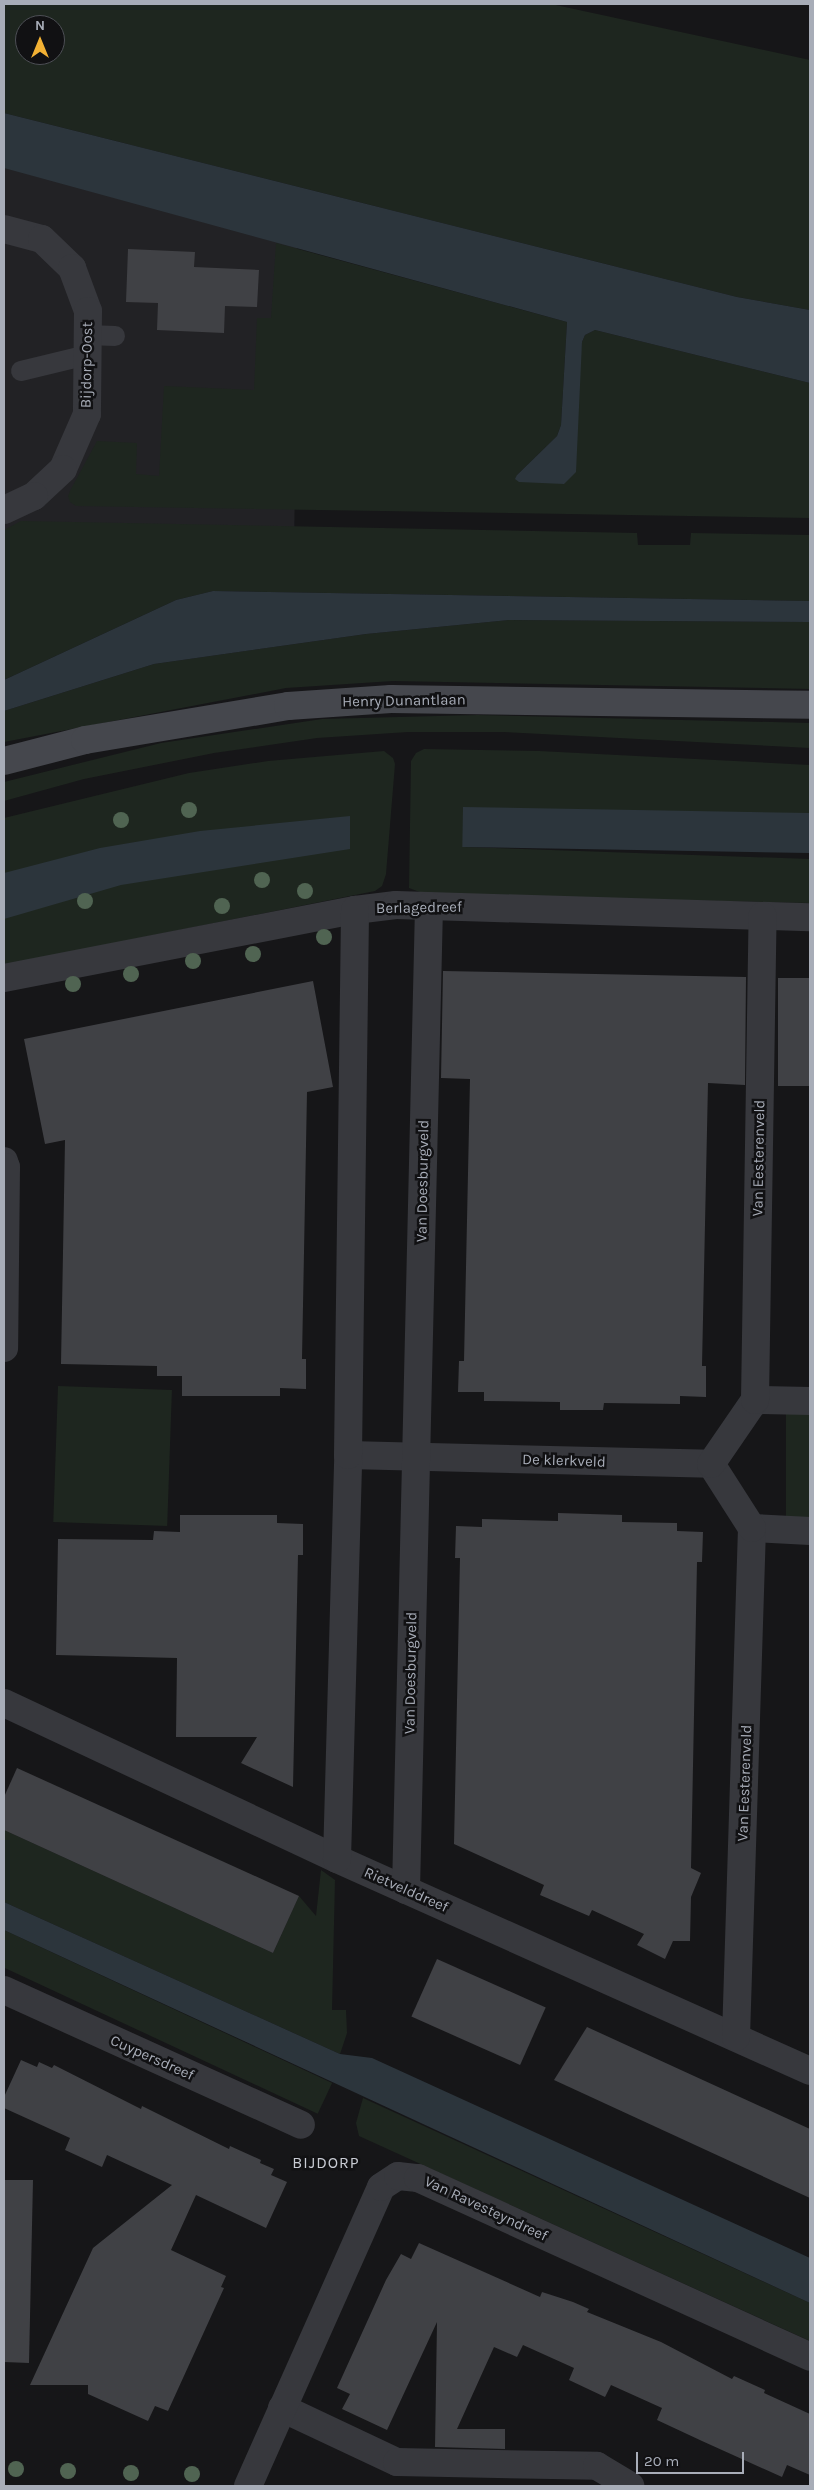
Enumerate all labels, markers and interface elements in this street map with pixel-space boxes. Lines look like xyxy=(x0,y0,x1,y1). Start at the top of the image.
north arrow xyxy=(15,15,65,65)
text: N xyxy=(35,17,45,34)
street label: Bijdorp-Oost xyxy=(77,322,97,408)
street label: Henry Dunantlaan xyxy=(342,691,466,711)
street label: Berlagedreef xyxy=(376,898,462,918)
street label: Van Eesterenveld xyxy=(749,1100,769,1216)
street label: Van Doesburgveld xyxy=(413,1120,433,1242)
street label: De klerkveld xyxy=(522,1451,606,1471)
street label: Van Doesburgveld xyxy=(401,1612,421,1734)
street label: Van Eesterenveld xyxy=(734,1724,756,1842)
street label: Rietvelddreef xyxy=(361,1863,451,1917)
street label: Cuypersdreef xyxy=(107,2031,197,2085)
district label: BIJDORP xyxy=(291,2153,361,2173)
street label: Van Ravesteyndreef xyxy=(422,2173,550,2245)
scale bar xyxy=(639,2442,746,2474)
text: 20 m xyxy=(644,2452,679,2470)

